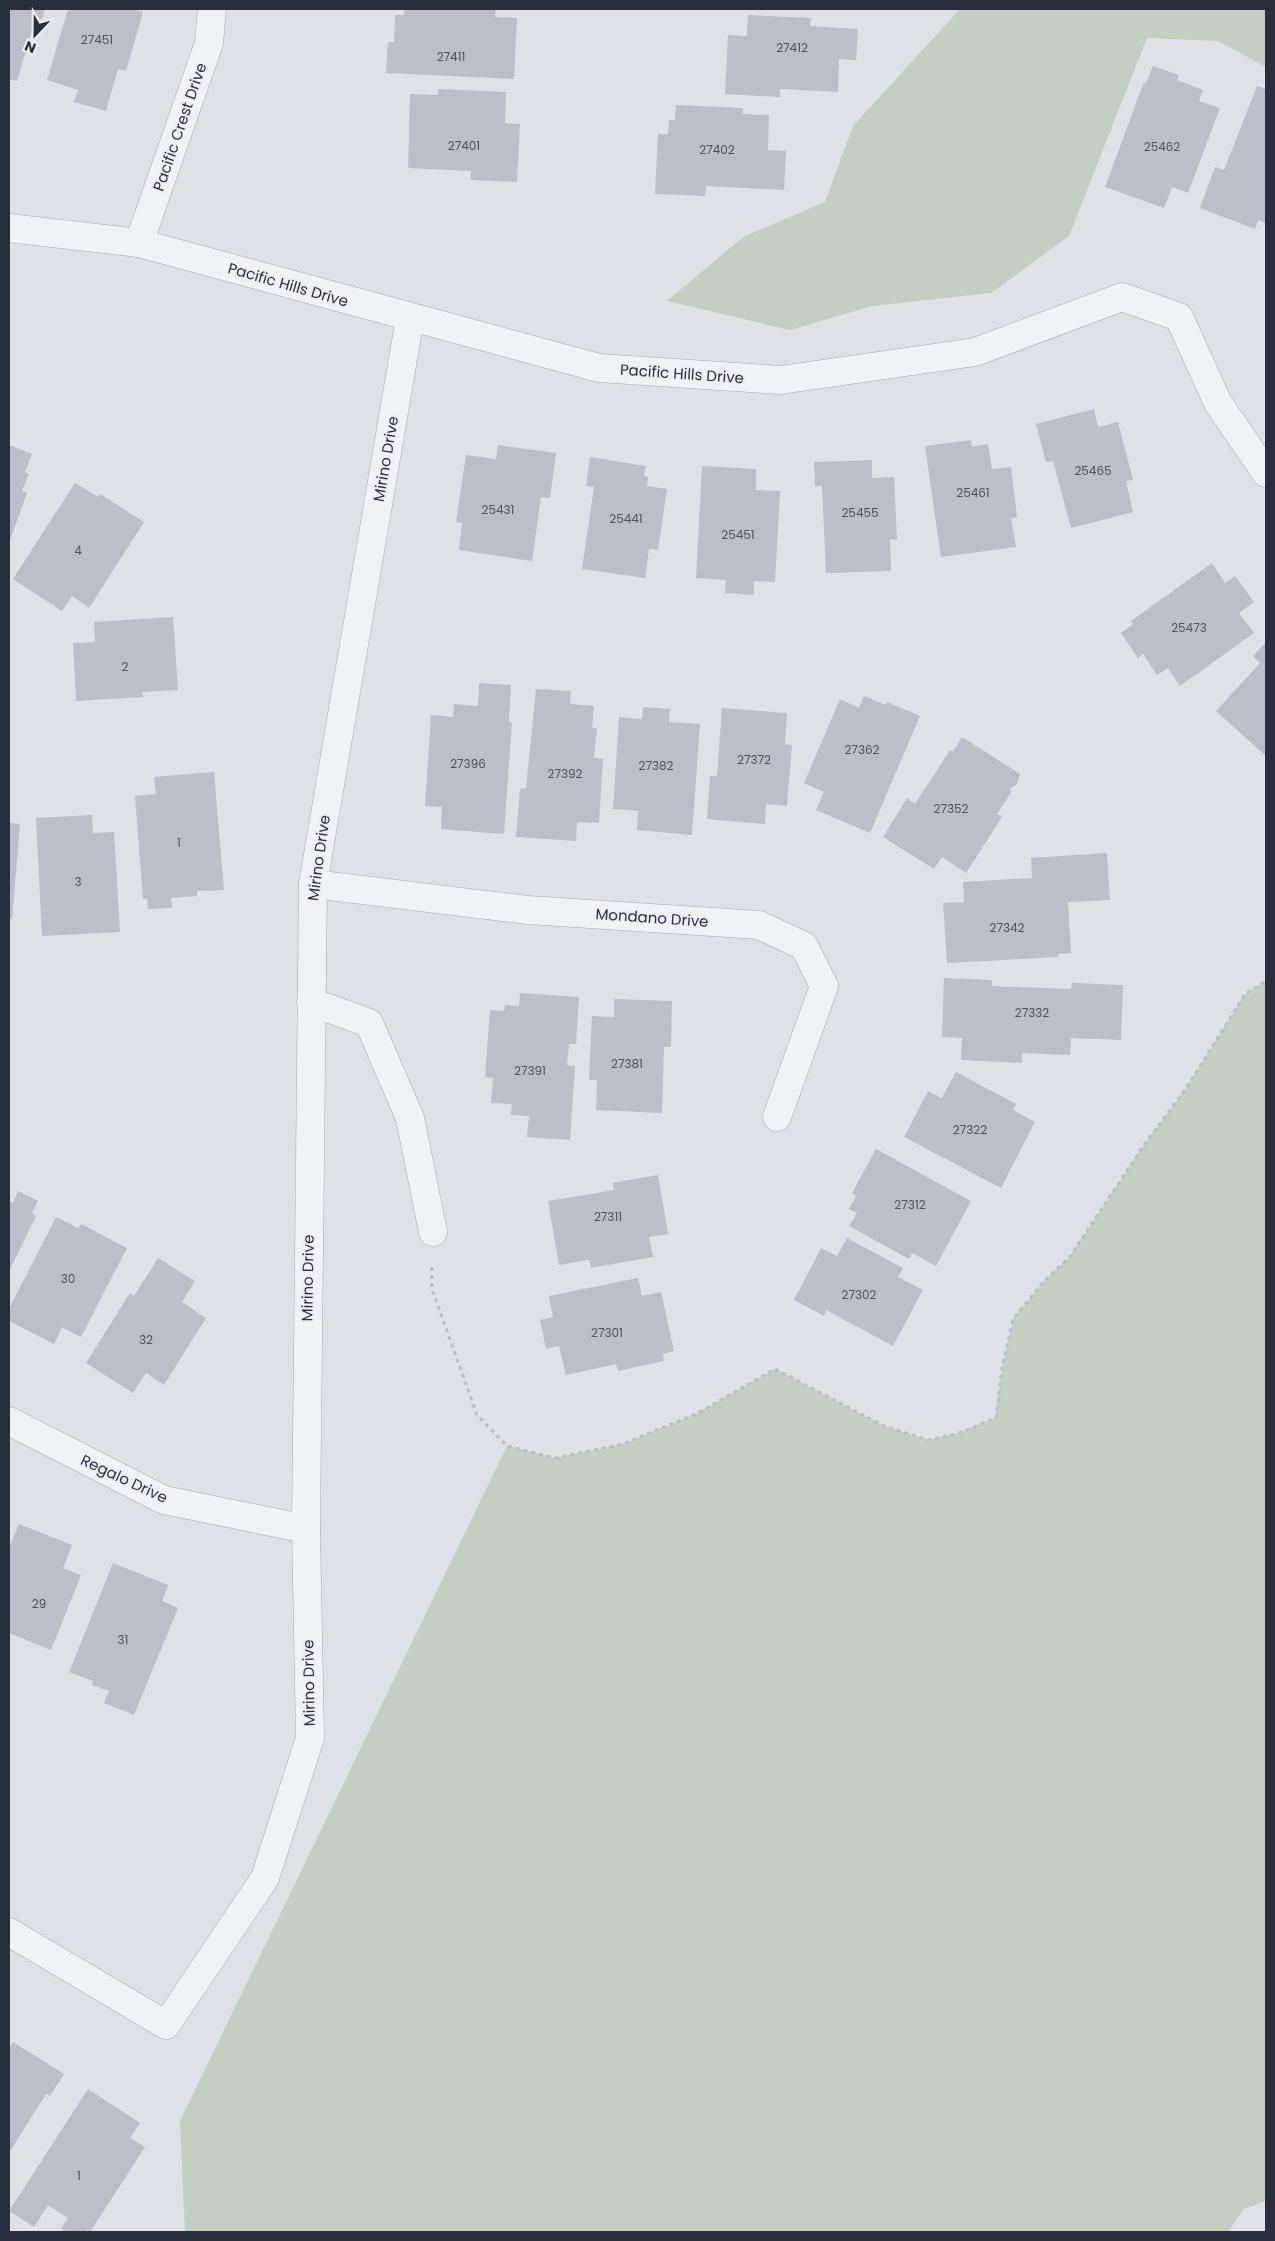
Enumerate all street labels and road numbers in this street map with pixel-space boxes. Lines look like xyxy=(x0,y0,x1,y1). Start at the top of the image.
street label: Pacific Crest Drive xyxy=(148,60,211,194)
street label: Pacific Hills Drive xyxy=(226,257,351,312)
street label: Pacific Hills Drive xyxy=(619,359,745,388)
street label: Mirino Drive xyxy=(368,414,403,503)
street label: Mirino Drive xyxy=(302,814,335,902)
street label: Mondano Drive xyxy=(595,903,709,932)
street label: Mirino Drive xyxy=(296,1234,319,1322)
street label: Regalo Drive xyxy=(77,1449,171,1508)
street label: Mirino Drive xyxy=(297,1639,320,1727)

